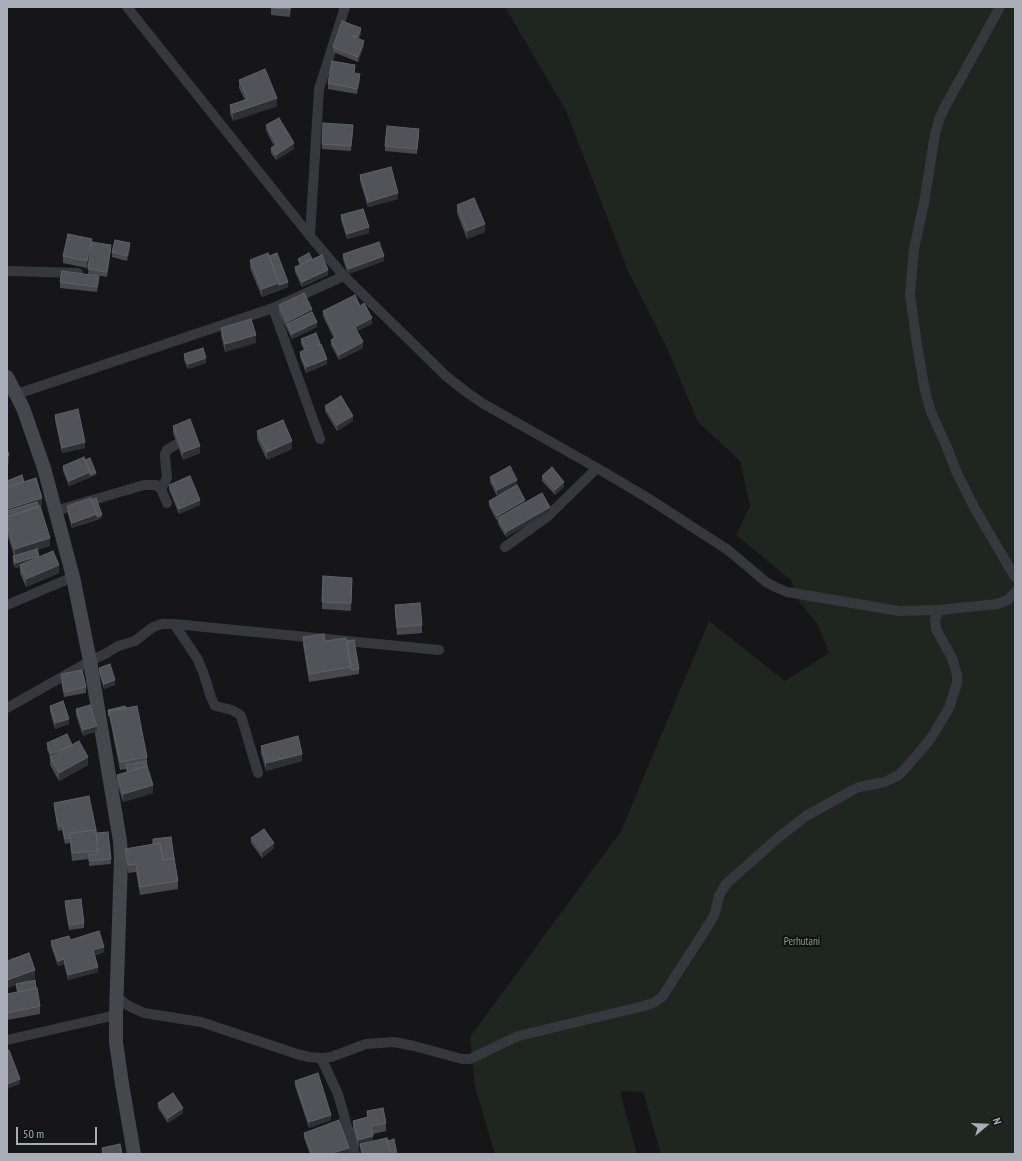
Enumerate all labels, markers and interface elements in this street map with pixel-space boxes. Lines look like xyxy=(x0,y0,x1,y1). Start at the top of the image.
park label: Perhutani xyxy=(784,935,820,949)
north arrow xyxy=(966,1105,1006,1145)
text: N xyxy=(990,1116,1005,1126)
scale bar xyxy=(18,1119,99,1145)
text: 50 m xyxy=(23,1126,44,1141)

